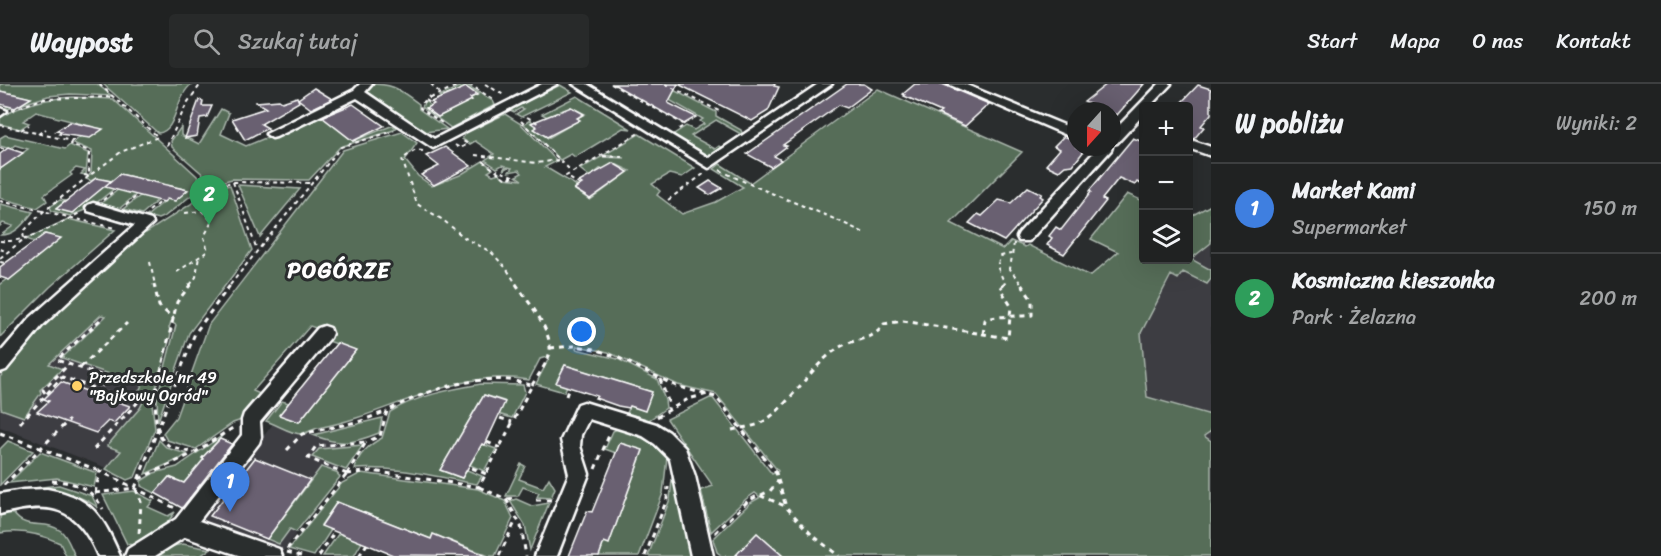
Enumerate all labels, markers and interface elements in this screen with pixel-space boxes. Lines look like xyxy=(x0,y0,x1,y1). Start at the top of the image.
search box xyxy=(169,14,589,68)
text: Waypost xyxy=(30,17,133,66)
text: Szukaj tutaj xyxy=(238,22,357,61)
text: Start xyxy=(1307,22,1357,60)
text: Mapa xyxy=(1390,22,1440,60)
text: O nas xyxy=(1473,22,1523,60)
text: Kontakt xyxy=(1556,22,1631,60)
icon: search xyxy=(190,25,223,58)
text: W pobliżu xyxy=(1235,100,1344,146)
north arrow xyxy=(1067,102,1121,156)
map controls xyxy=(1139,102,1193,264)
button: + xyxy=(1139,102,1193,156)
text: Wyniki: 2 xyxy=(1556,106,1637,141)
button: − xyxy=(1139,156,1193,210)
text: Market Kami xyxy=(1292,171,1415,210)
pin: 2 xyxy=(190,176,228,225)
text: 1 xyxy=(1250,191,1259,226)
text: 150 m xyxy=(1583,191,1637,226)
button: layers xyxy=(1139,210,1193,264)
text: Supermarket xyxy=(1292,210,1407,245)
district label: POGÓRZE xyxy=(287,251,391,290)
text: Kosmiczna kieszonka xyxy=(1292,261,1495,300)
text: 2 xyxy=(1249,281,1260,316)
text: 200 m xyxy=(1580,281,1637,316)
text: Park · Żelazna xyxy=(1292,300,1416,335)
your location xyxy=(567,317,596,346)
place label: Przedszkole nr 49 "Bajkowy Ogród" xyxy=(89,363,217,410)
marker: Przedszkole nr 49 "Bajkowy Ogród" xyxy=(70,379,84,393)
pin: 1 xyxy=(210,462,250,512)

